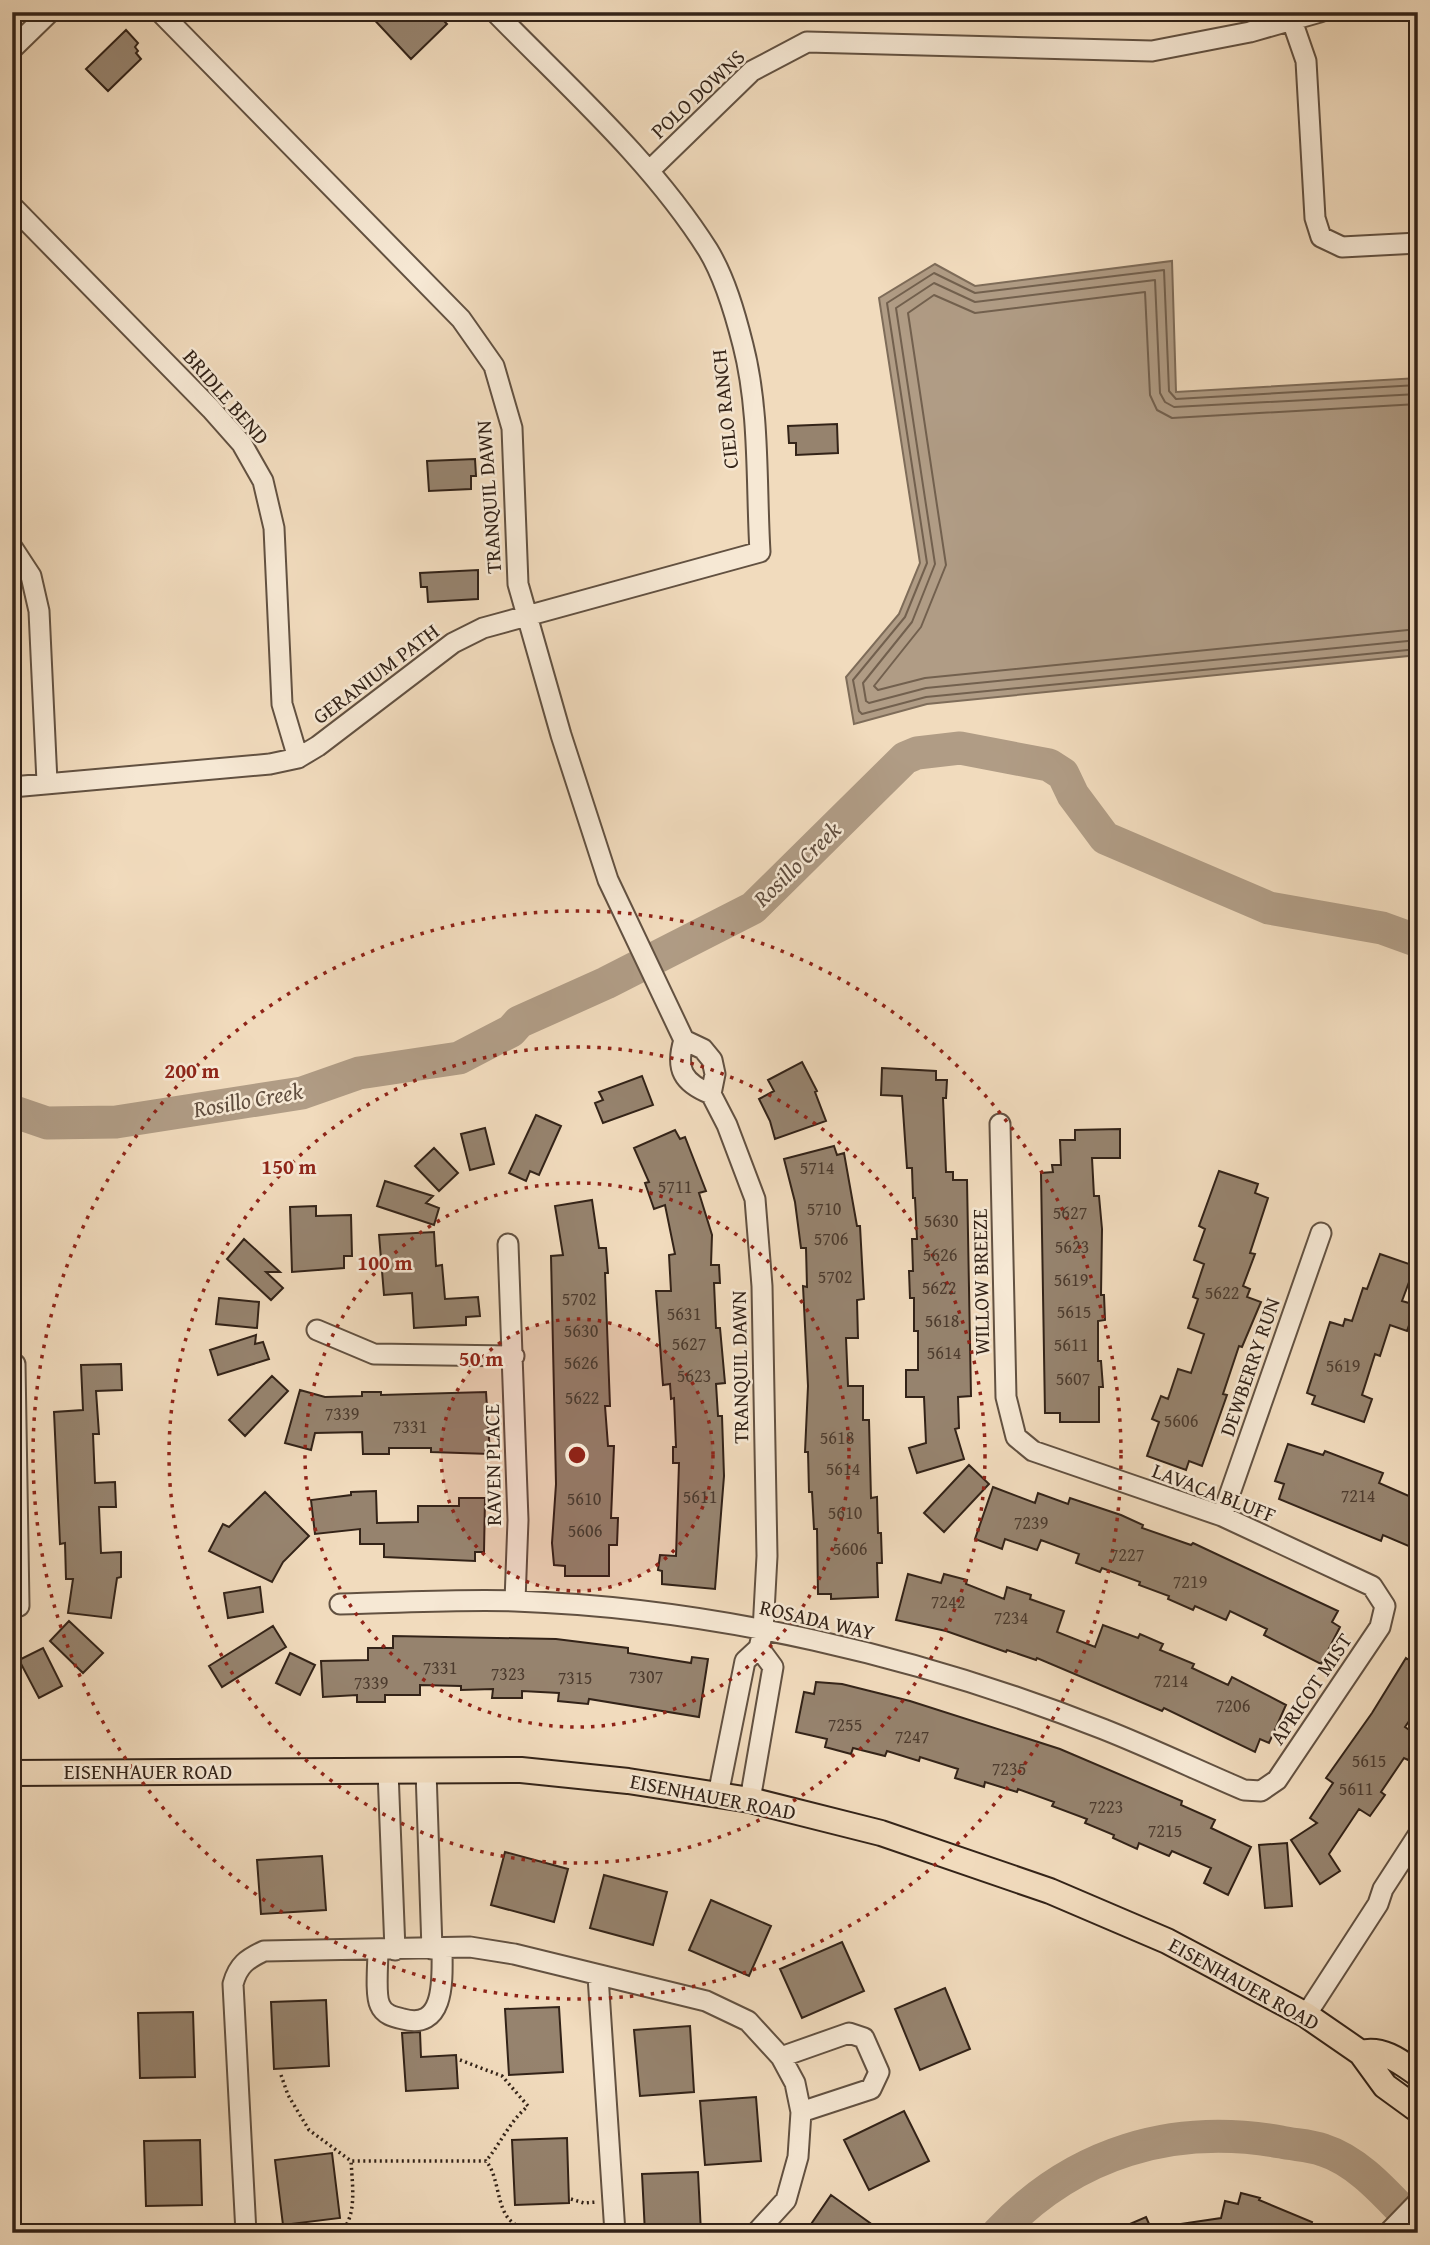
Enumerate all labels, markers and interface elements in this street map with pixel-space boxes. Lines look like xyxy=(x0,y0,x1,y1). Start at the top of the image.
street label: POLO DOWNS xyxy=(644,42,752,146)
street label: BRIDLE BEND xyxy=(176,342,277,451)
street label: CIELO RANCH xyxy=(703,348,746,470)
street label: TRANQUIL DAWN xyxy=(468,419,509,575)
street label: GERANIUM PATH xyxy=(306,616,445,731)
water label: Rosillo Creek xyxy=(745,813,848,915)
text: 200 m xyxy=(164,1055,220,1086)
water label: Rosillo Creek xyxy=(190,1074,306,1126)
text: 150 m xyxy=(261,1151,317,1182)
house number: 5714 xyxy=(800,1154,834,1181)
house number: 5711 xyxy=(658,1173,692,1200)
house number: 5710 xyxy=(807,1195,842,1222)
house number: 5627 xyxy=(1053,1199,1087,1226)
house number: 5630 xyxy=(924,1207,959,1234)
street label: WILLOW BREEZE xyxy=(964,1208,997,1356)
house number: 5706 xyxy=(814,1225,848,1252)
house number: 5623 xyxy=(1055,1233,1089,1260)
house number: 5626 xyxy=(923,1241,957,1268)
text: 100 m xyxy=(357,1247,413,1278)
house number: 5702 xyxy=(818,1263,852,1290)
house number: 5619 xyxy=(1054,1266,1088,1293)
house number: 5622 xyxy=(922,1274,956,1301)
house number: 5622 xyxy=(1205,1279,1239,1306)
house number: 5702 xyxy=(562,1285,596,1312)
street label: TRANQUIL DAWN xyxy=(723,1290,756,1444)
street label: DEWBERRY RUN xyxy=(1211,1293,1288,1440)
house number: 5615 xyxy=(1057,1298,1091,1325)
house number: 5631 xyxy=(667,1300,701,1327)
house number: 5618 xyxy=(925,1307,959,1334)
house number: 5630 xyxy=(564,1317,599,1344)
house number: 5627 xyxy=(672,1330,706,1357)
house number: 5611 xyxy=(1054,1331,1088,1358)
house number: 5614 xyxy=(927,1339,961,1366)
text: 50 m xyxy=(459,1343,503,1374)
house number: 5626 xyxy=(564,1349,598,1376)
house number: 5619 xyxy=(1326,1352,1360,1379)
house number: 5623 xyxy=(677,1362,711,1389)
house number: 5607 xyxy=(1056,1365,1090,1392)
house number: 5622 xyxy=(565,1384,599,1411)
house number: 7339 xyxy=(325,1400,359,1427)
street label: RAVEN PLACE xyxy=(476,1403,509,1526)
house number: 5606 xyxy=(1164,1407,1198,1434)
house number: 7331 xyxy=(393,1413,427,1440)
house number: 5618 xyxy=(820,1424,854,1451)
centre of rings xyxy=(565,1443,589,1467)
house number: 5614 xyxy=(826,1455,860,1482)
street label: LAVACA BLUFF xyxy=(1148,1455,1280,1530)
house number: 7214 xyxy=(1341,1482,1375,1509)
house number: 5611 xyxy=(683,1483,717,1510)
house number: 5610 xyxy=(567,1485,602,1512)
house number: 5610 xyxy=(828,1499,863,1526)
house number: 7239 xyxy=(1014,1509,1048,1536)
house number: 5606 xyxy=(568,1517,602,1544)
house number: 5606 xyxy=(833,1535,867,1562)
house number: 7227 xyxy=(1110,1541,1144,1568)
house number: 7219 xyxy=(1173,1568,1207,1595)
house number: 7242 xyxy=(931,1588,965,1615)
street label: ROSADA WAY xyxy=(757,1591,878,1648)
house number: 7234 xyxy=(994,1604,1028,1631)
street label: APRICOT MIST xyxy=(1262,1626,1360,1751)
house number: 7331 xyxy=(423,1654,457,1681)
house number: 7323 xyxy=(491,1660,525,1687)
house number: 7307 xyxy=(629,1663,663,1690)
house number: 7315 xyxy=(558,1664,592,1691)
house number: 7214 xyxy=(1154,1667,1188,1694)
house number: 7339 xyxy=(354,1669,388,1696)
house number: 7206 xyxy=(1216,1692,1250,1719)
house number: 7255 xyxy=(828,1711,862,1738)
house number: 7247 xyxy=(895,1723,929,1750)
house number: 5615 xyxy=(1352,1747,1386,1774)
house number: 7235 xyxy=(992,1755,1026,1782)
street label: EISENHAUER ROAD xyxy=(64,1756,232,1787)
street label: EISENHAUER ROAD xyxy=(627,1765,799,1828)
house number: 5611 xyxy=(1339,1775,1373,1802)
house number: 7223 xyxy=(1089,1793,1123,1820)
house number: 7215 xyxy=(1148,1817,1182,1844)
street label: EISENHAUER ROAD xyxy=(1163,1929,1325,2038)

